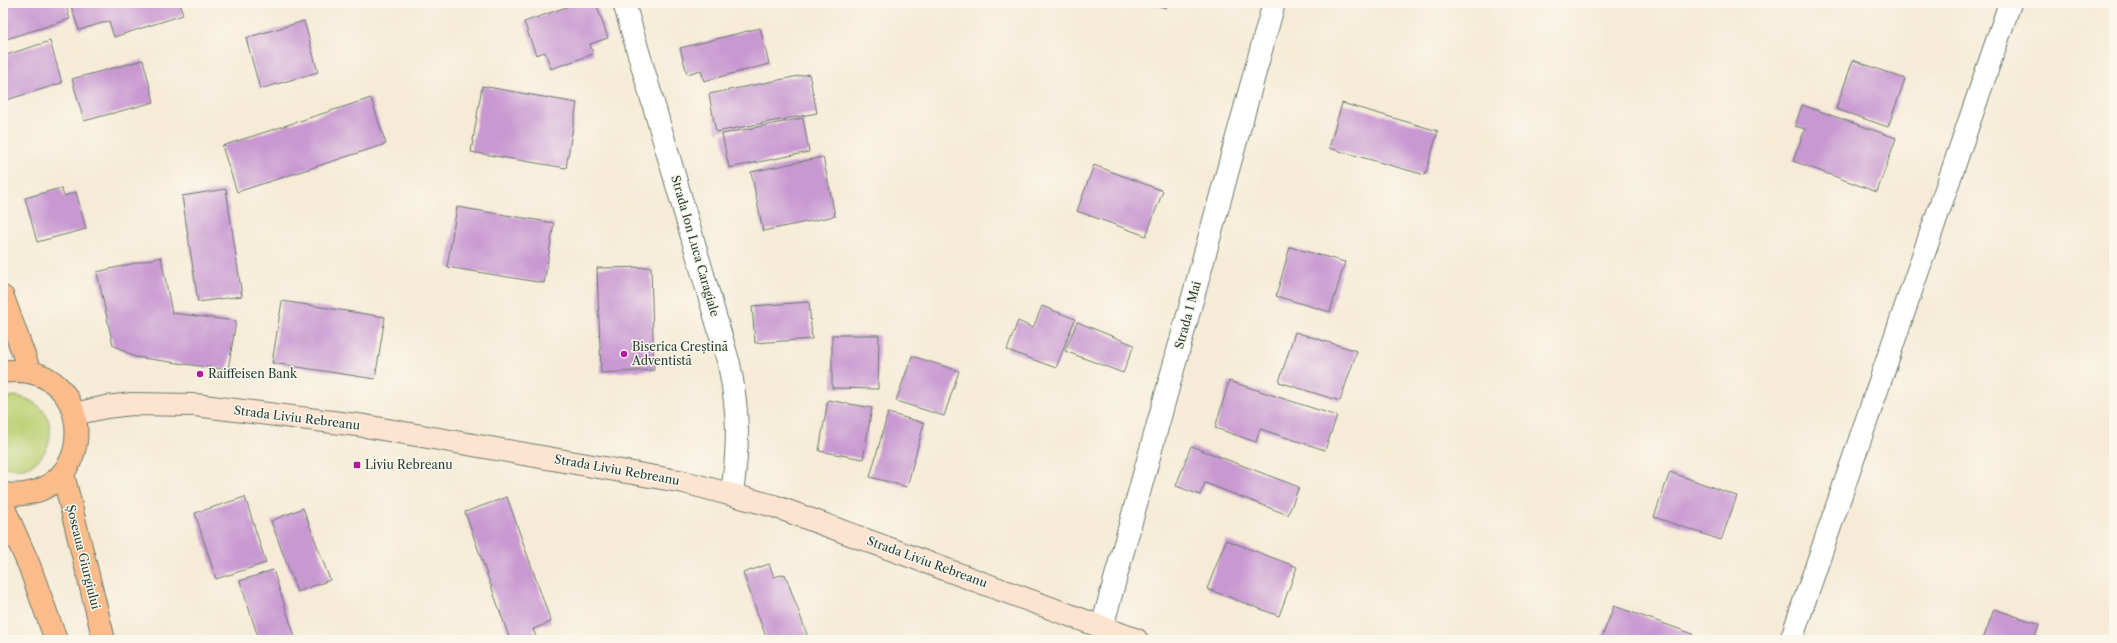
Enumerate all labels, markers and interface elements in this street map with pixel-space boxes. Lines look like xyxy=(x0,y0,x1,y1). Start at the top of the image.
street label: Strada Ion Luca Caragiale xyxy=(668,174,723,318)
street label: Strada 1 Mai xyxy=(1171,279,1204,350)
place label: Biserica Creștină Adventistă xyxy=(631,339,729,368)
marker: Biserica Creștină Adventistă xyxy=(619,349,629,359)
place label: Raiffeisen Bank xyxy=(208,366,298,381)
marker: Raiffeisen Bank xyxy=(195,369,205,379)
street label: Strada Liviu Rebreanu xyxy=(233,402,362,433)
street label: Strada Liviu Rebreanu xyxy=(553,451,682,488)
place label: Liviu Rebreanu xyxy=(365,457,453,472)
marker: Liviu Rebreanu xyxy=(352,460,362,470)
street label: Șoseaua Giurgiului xyxy=(62,503,104,611)
street label: Strada Liviu Rebreanu xyxy=(865,533,990,591)

